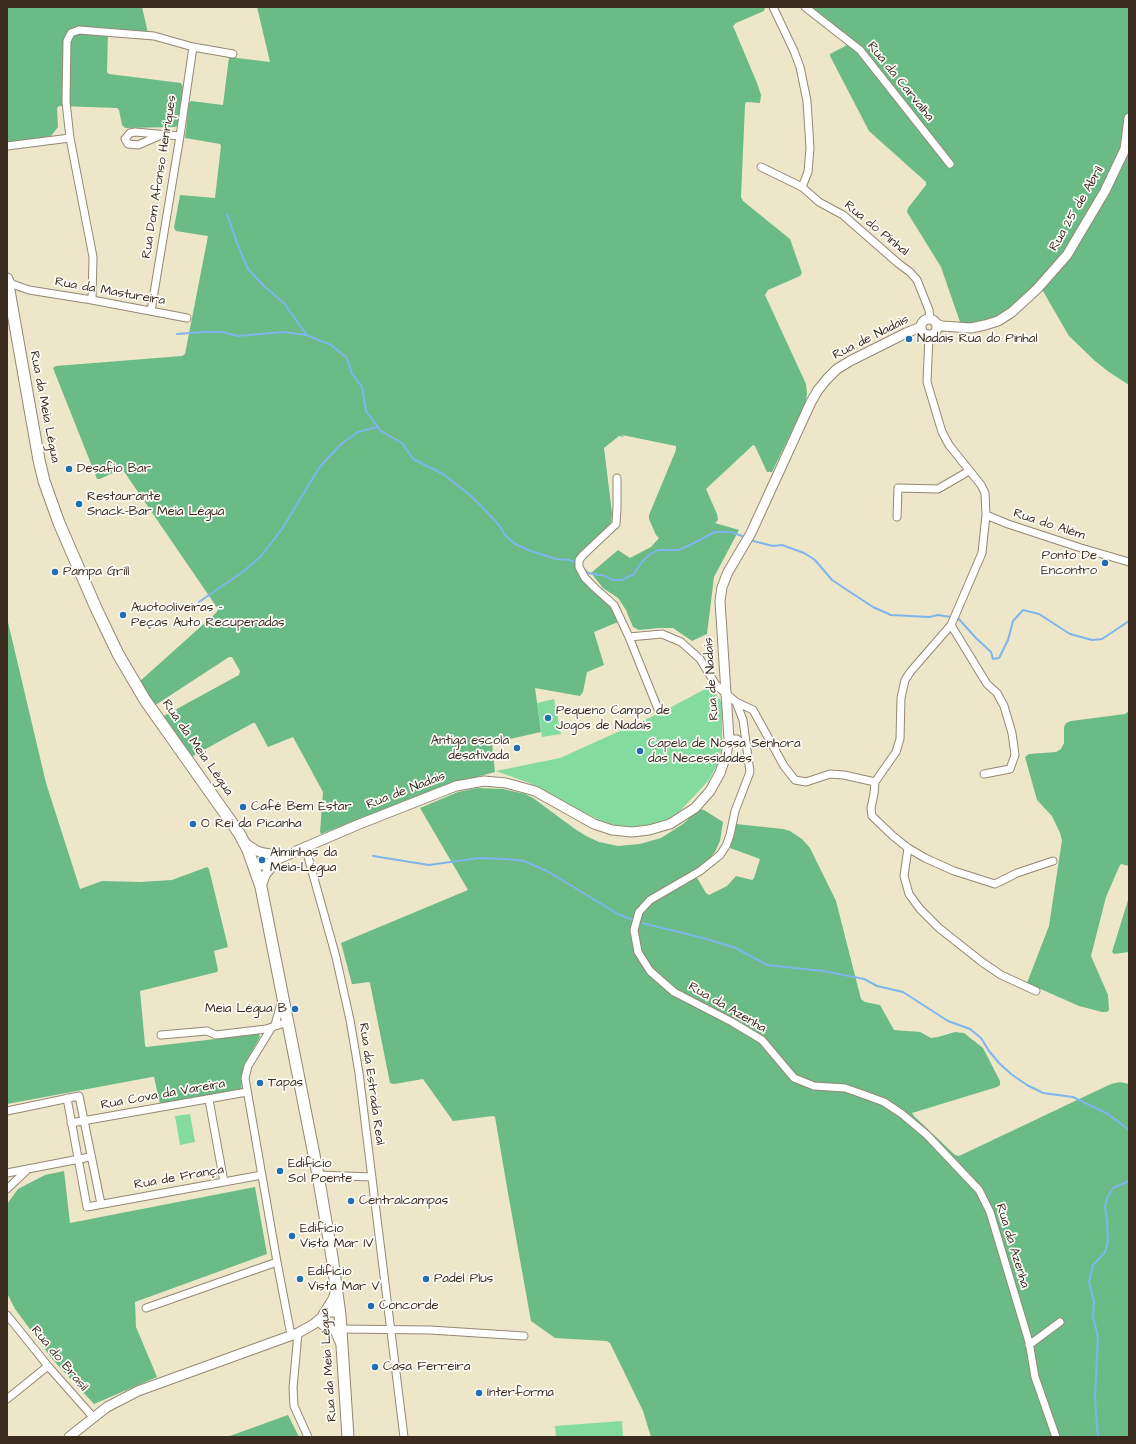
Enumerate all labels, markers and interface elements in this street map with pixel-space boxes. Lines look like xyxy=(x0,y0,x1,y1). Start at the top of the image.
street label: Rua da Carvalha xyxy=(863,39,937,125)
street label: Rua Dom Afonso Henriques xyxy=(139,94,181,260)
street label: Rua 25 de Abril xyxy=(1046,164,1108,254)
street label: Rua do Pinhal xyxy=(841,198,911,260)
street label: Rua da Mastureira xyxy=(54,275,166,309)
street label: Rua de Nadais xyxy=(830,312,912,364)
place label: Nadais Rua do Pinhal xyxy=(917,331,1037,347)
marker: Nadais Rua do Pinhal xyxy=(904,334,914,344)
street label: Rua da Meia Légua xyxy=(25,350,63,464)
place label: Desafio Bar xyxy=(77,461,151,477)
marker: Desafio Bar xyxy=(64,464,74,474)
place label: Restaurante Snack-Bar Meia Légua xyxy=(87,489,224,520)
marker: Restaurante Snack-Bar Meia Légua xyxy=(74,499,84,509)
street label: Rua do Além xyxy=(1011,506,1087,544)
place label: Ponto De Encontro xyxy=(1041,548,1097,579)
marker: Ponto De Encontro xyxy=(1100,558,1110,568)
place label: Pampa Grill xyxy=(63,564,129,580)
marker: Pampa Grill xyxy=(50,567,60,577)
place label: Auotooliveiras - Peças Auto Recuperadas xyxy=(131,600,285,631)
marker: Auotooliveiras - Peças Auto Recuperadas xyxy=(118,610,128,620)
street label: Rua de Nadais xyxy=(701,637,723,721)
street label: Rua da Meia Légua xyxy=(158,697,236,799)
place label: Pequeno Campo de Jogos de Nadais xyxy=(556,703,670,734)
marker: Pequeno Campo de Jogos de Nadais xyxy=(543,713,553,723)
place label: Antiga escola desativada xyxy=(431,733,509,764)
place label: Capela de Nossa Senhora das Necessidades xyxy=(648,736,801,767)
marker: Antiga escola desativada xyxy=(512,743,522,753)
marker: Capela de Nossa Senhora das Necessidades xyxy=(635,746,645,756)
street label: Rua de Nadais xyxy=(364,769,448,813)
place label: Café Bem Estar xyxy=(251,799,352,815)
marker: Café Bem Estar xyxy=(238,802,248,812)
place label: O Rei da Picanha xyxy=(201,816,302,832)
marker: O Rei da Picanha xyxy=(188,819,198,829)
place label: Alminhas da Meia-Légua xyxy=(270,845,337,876)
marker: Alminhas da Meia-Légua xyxy=(257,855,267,865)
street label: Rua da Azenha xyxy=(685,979,769,1037)
place label: Meia Légua B xyxy=(205,1001,287,1017)
marker: Meia Légua B xyxy=(290,1004,300,1014)
street label: Rua da Estrada Real xyxy=(355,1022,387,1146)
place label: Tapas xyxy=(268,1075,303,1091)
street label: Rua Cova da Vareira xyxy=(100,1076,226,1114)
marker: Tapas xyxy=(255,1078,265,1088)
place label: Edifício Sol Poente xyxy=(288,1156,352,1187)
street label: Rua de França xyxy=(133,1162,225,1194)
marker: Edifício Sol Poente xyxy=(275,1166,285,1176)
place label: Centralcampas xyxy=(359,1193,448,1209)
marker: Centralcampas xyxy=(346,1196,356,1206)
street label: Rua da Azenha xyxy=(992,1202,1032,1290)
place label: Edifício Vista Mar IV xyxy=(300,1221,374,1252)
marker: Edifício Vista Mar IV xyxy=(287,1231,297,1241)
place label: Edifício Vista Mar V xyxy=(308,1264,380,1295)
place label: Padel Plus xyxy=(434,1271,493,1287)
marker: Edifício Vista Mar V xyxy=(295,1274,305,1284)
marker: Padel Plus xyxy=(421,1274,431,1284)
place label: Concorde xyxy=(379,1298,438,1314)
marker: Concorde xyxy=(366,1301,376,1311)
street label: Rua da Meia Légua xyxy=(317,1308,341,1422)
street label: Rua do Brasil xyxy=(27,1323,91,1395)
place label: Casa Ferreira xyxy=(383,1359,470,1375)
marker: Casa Ferreira xyxy=(370,1362,380,1372)
place label: Interforma xyxy=(487,1385,554,1401)
marker: Interforma xyxy=(474,1388,484,1398)

